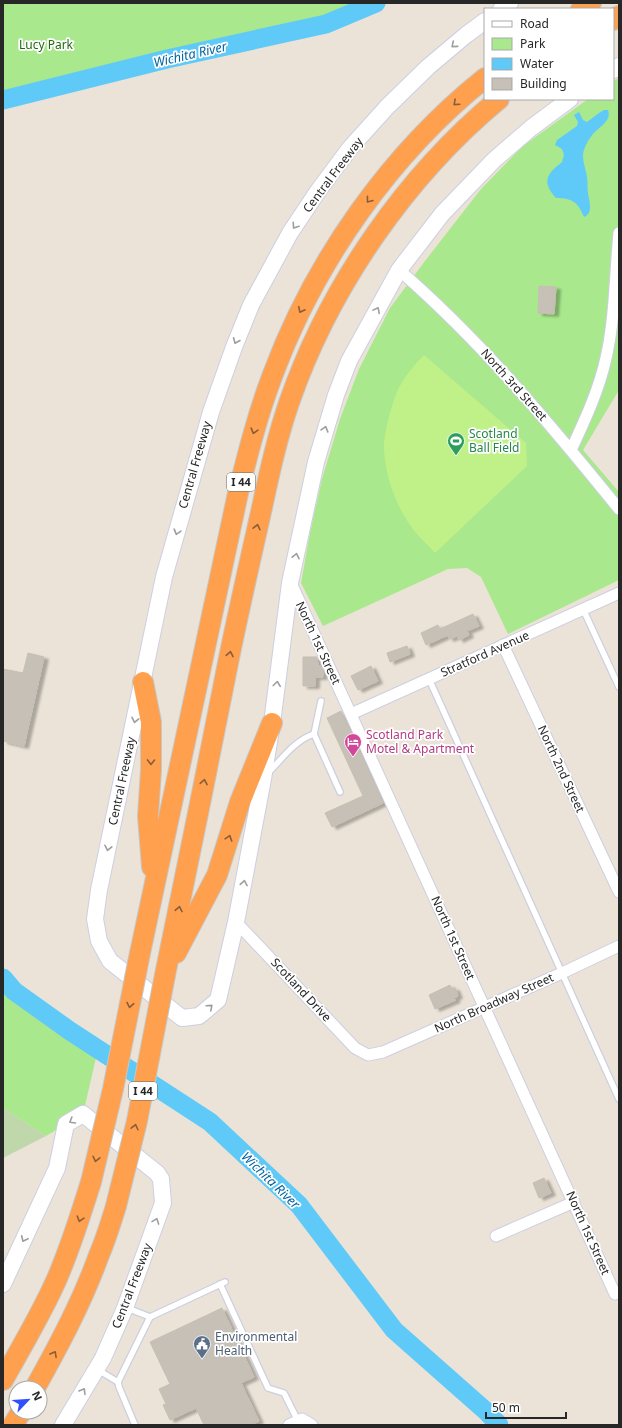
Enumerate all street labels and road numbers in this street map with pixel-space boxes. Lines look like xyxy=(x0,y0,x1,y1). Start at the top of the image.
street label: Central Freeway xyxy=(299,133,367,216)
street label: North 3rd Street xyxy=(477,345,552,425)
street label: Central Freeway xyxy=(174,418,215,511)
road number: I 44 xyxy=(227,473,255,491)
street label: North 1st Street xyxy=(292,599,345,688)
street label: Stratford Avenue xyxy=(438,626,532,681)
street label: North 2nd Street xyxy=(534,722,589,816)
street label: Central Freeway xyxy=(104,734,139,827)
street label: North 1st Street xyxy=(427,893,480,983)
street label: Scotland Drive xyxy=(267,954,335,1025)
street label: North Broadway Street xyxy=(431,968,557,1037)
road number: I 44 xyxy=(129,1082,157,1100)
street label: North 1st Street xyxy=(562,1188,615,1278)
street label: Central Freeway xyxy=(107,1240,156,1331)

